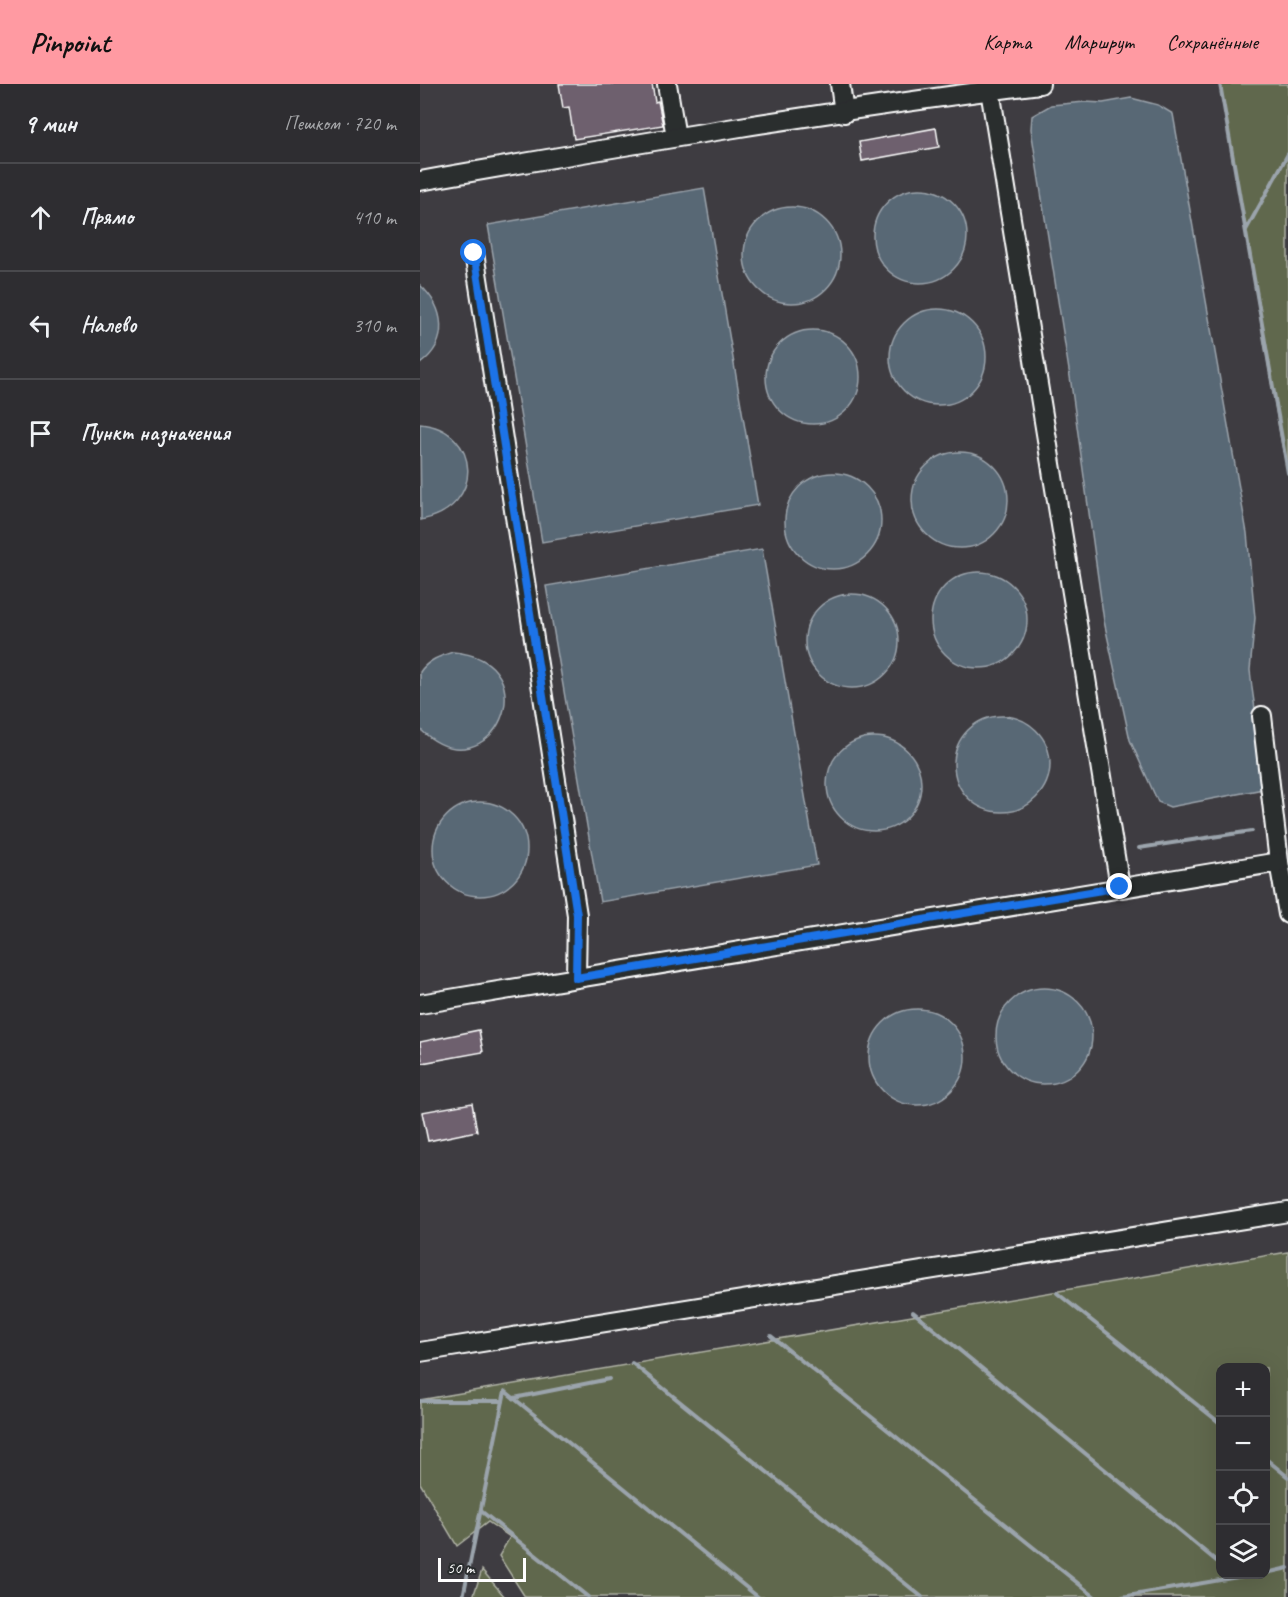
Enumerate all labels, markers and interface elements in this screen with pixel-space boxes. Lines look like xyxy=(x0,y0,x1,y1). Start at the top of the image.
text: Pinpoint xyxy=(30,25,110,60)
text: Карта xyxy=(983,29,1032,55)
text: Маршрут xyxy=(1065,29,1134,55)
text: Сохранённые xyxy=(1167,29,1258,55)
text: 9 мин xyxy=(24,107,77,140)
text: Пешком · 720 m xyxy=(284,111,396,136)
icon: ahead xyxy=(24,201,57,234)
text: Прямо xyxy=(81,203,133,231)
text: 410 m xyxy=(353,205,396,230)
route start xyxy=(460,239,486,265)
icon: left xyxy=(24,309,57,342)
text: Налево xyxy=(81,311,137,339)
text: 310 m xyxy=(353,313,396,338)
icon: arrive xyxy=(24,417,57,450)
text: Пункт назначения xyxy=(81,419,230,447)
route end xyxy=(1106,873,1132,899)
map controls xyxy=(1216,1363,1270,1579)
button: + xyxy=(1216,1363,1270,1417)
button: − xyxy=(1216,1417,1270,1471)
button: locate xyxy=(1216,1471,1270,1525)
button: layers xyxy=(1216,1525,1270,1579)
scale bar xyxy=(438,1555,526,1582)
text: 50 m xyxy=(447,1558,474,1578)

